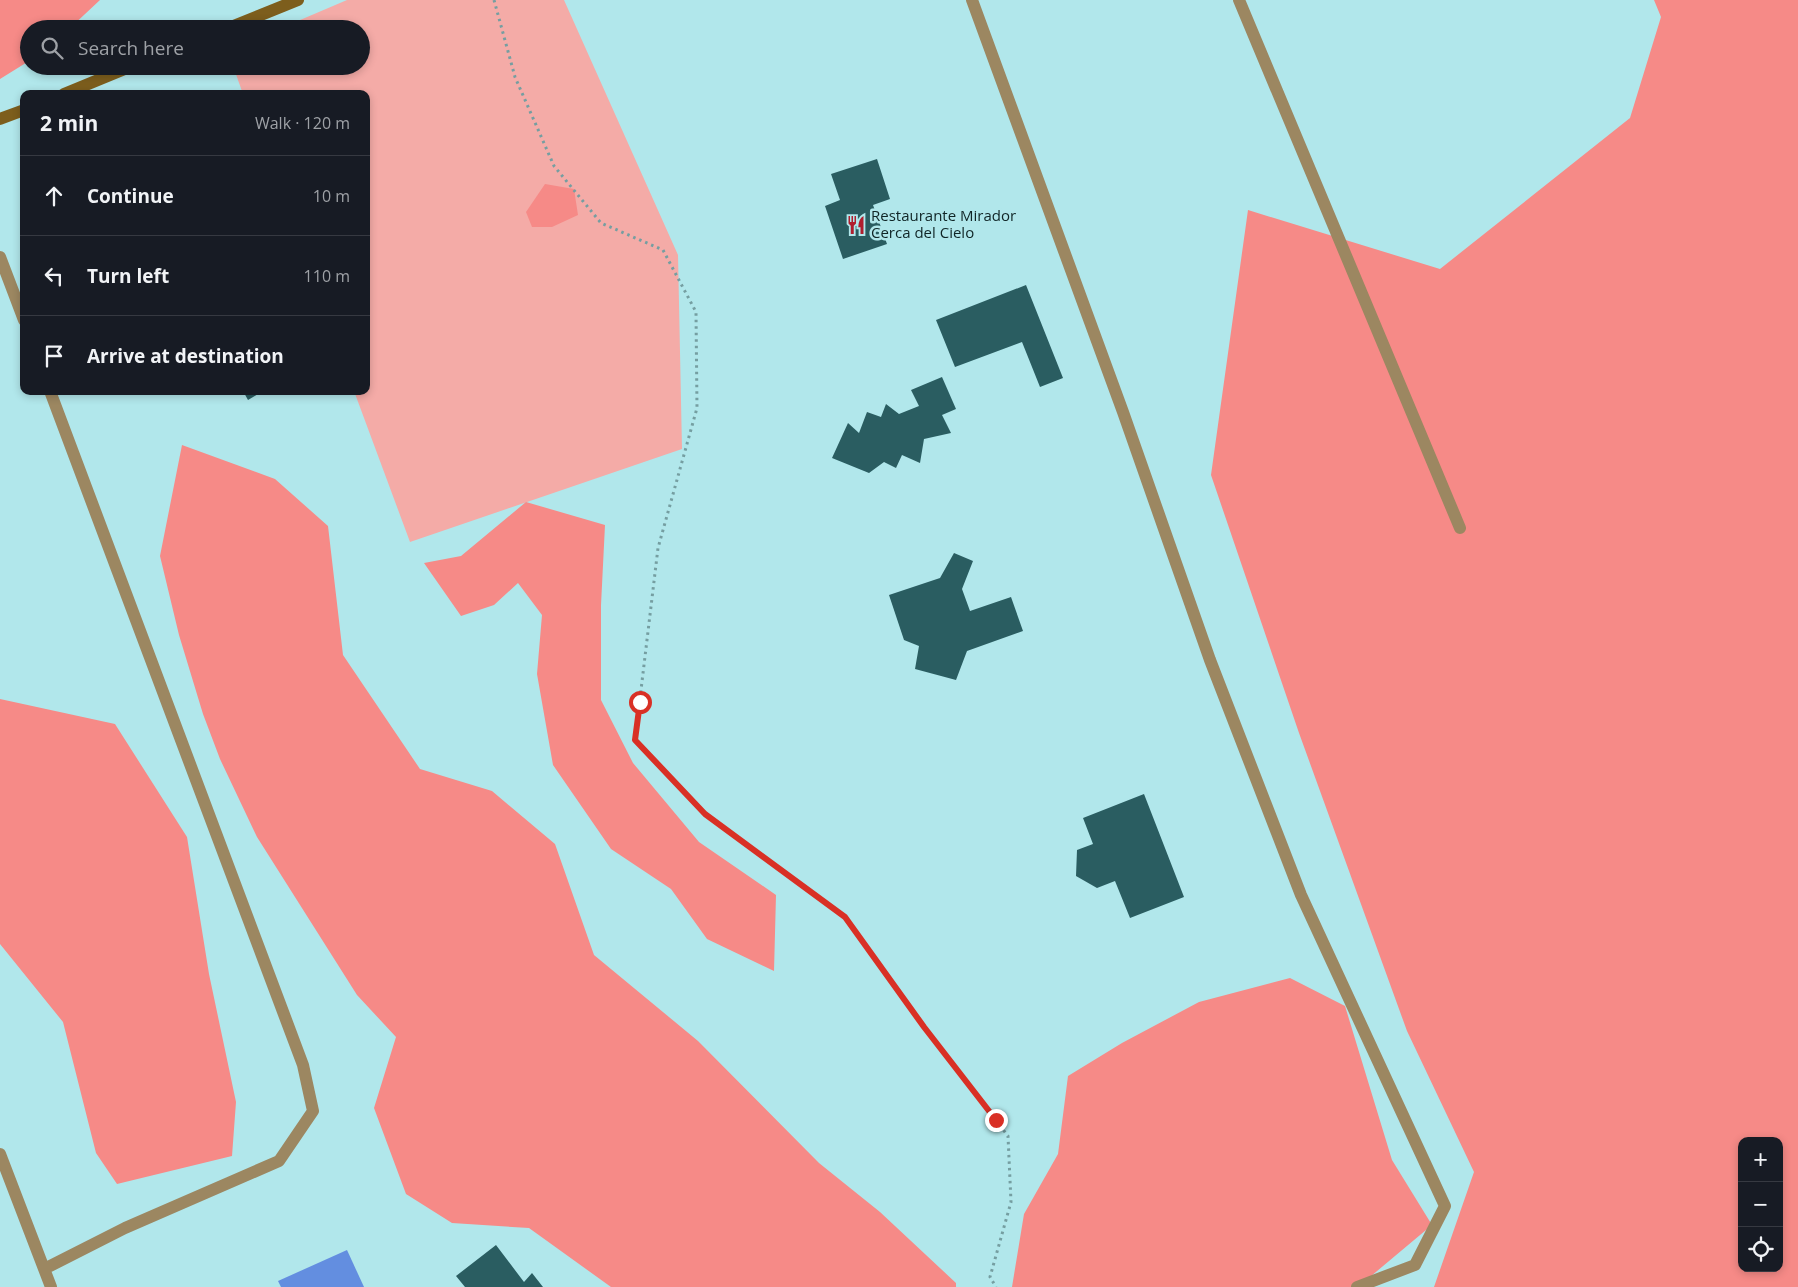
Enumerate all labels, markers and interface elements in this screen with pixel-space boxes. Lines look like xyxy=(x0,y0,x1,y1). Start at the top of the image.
search box xyxy=(20,20,370,75)
icon: search xyxy=(38,34,66,62)
text: Search here xyxy=(78,35,184,61)
text: 2 min xyxy=(40,109,98,137)
text: Walk · 120 m xyxy=(255,112,350,134)
icon: ahead xyxy=(40,182,68,210)
text: Continue xyxy=(87,183,174,209)
text: 10 m xyxy=(313,185,350,207)
place label: Restaurante Mirador Cerca del Cielo xyxy=(871,205,1016,242)
restaurant icon: Restaurante Mirador Cerca del Cielo xyxy=(845,214,867,236)
icon: left xyxy=(40,262,68,290)
text: Turn left xyxy=(87,263,169,289)
text: 110 m xyxy=(304,265,350,287)
icon: arrive xyxy=(40,342,68,370)
text: Arrive at destination xyxy=(87,343,284,369)
route start xyxy=(629,691,652,714)
route end xyxy=(985,1109,1008,1132)
map controls xyxy=(1738,1137,1783,1272)
button: + xyxy=(1738,1137,1783,1182)
button: − xyxy=(1738,1182,1783,1227)
button: locate xyxy=(1738,1227,1783,1272)

